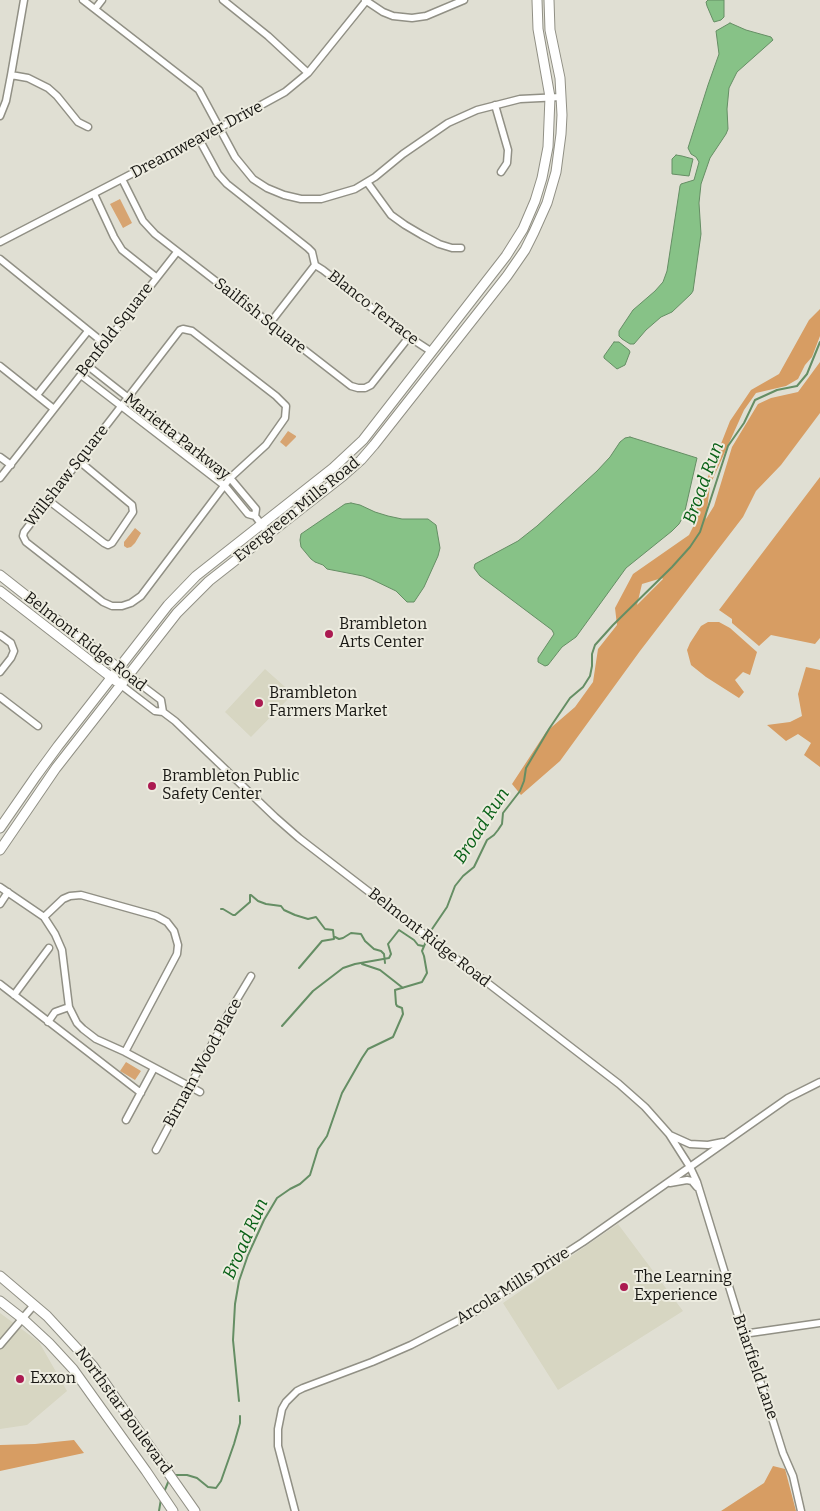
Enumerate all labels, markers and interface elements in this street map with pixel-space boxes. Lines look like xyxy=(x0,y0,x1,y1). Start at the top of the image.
street label: Dreamweaver Drive xyxy=(128,97,266,183)
street label: Blanco Terrace xyxy=(324,267,422,349)
street label: Sailfish Square xyxy=(210,274,310,358)
street label: Benfold Square xyxy=(72,279,158,381)
street label: Marietta Parkway xyxy=(120,390,234,484)
street label: Willshaw Square xyxy=(21,421,113,531)
water label: Broad Run xyxy=(679,439,729,527)
street label: Evergreen Mills Road xyxy=(230,453,364,567)
street label: Belmont Ridge Road xyxy=(20,588,150,696)
place label: Brambleton Arts Center xyxy=(339,615,427,653)
marker: Brambleton Arts Center xyxy=(323,628,335,640)
place label: Brambleton Farmers Market xyxy=(269,684,387,722)
marker: Brambleton Farmers Market xyxy=(253,697,265,709)
place label: Brambleton Public Safety Center xyxy=(162,767,299,805)
marker: Brambleton Public Safety Center xyxy=(146,780,158,792)
water label: Broad Run xyxy=(450,784,514,868)
street label: Belmont Ridge Road xyxy=(364,884,494,992)
street label: Birnam Wood Place xyxy=(160,995,246,1131)
water label: Broad Run xyxy=(219,1195,273,1283)
street label: Arcola Mills Drive xyxy=(453,1243,573,1329)
place label: The Learning Experience xyxy=(634,1268,732,1306)
marker: The Learning Experience xyxy=(618,1281,630,1293)
street label: Briarfield Lane xyxy=(728,1312,782,1422)
street label: Northstar Boulevard xyxy=(71,1344,175,1478)
place label: Exxon xyxy=(30,1369,76,1389)
marker: Exxon xyxy=(14,1373,26,1385)

